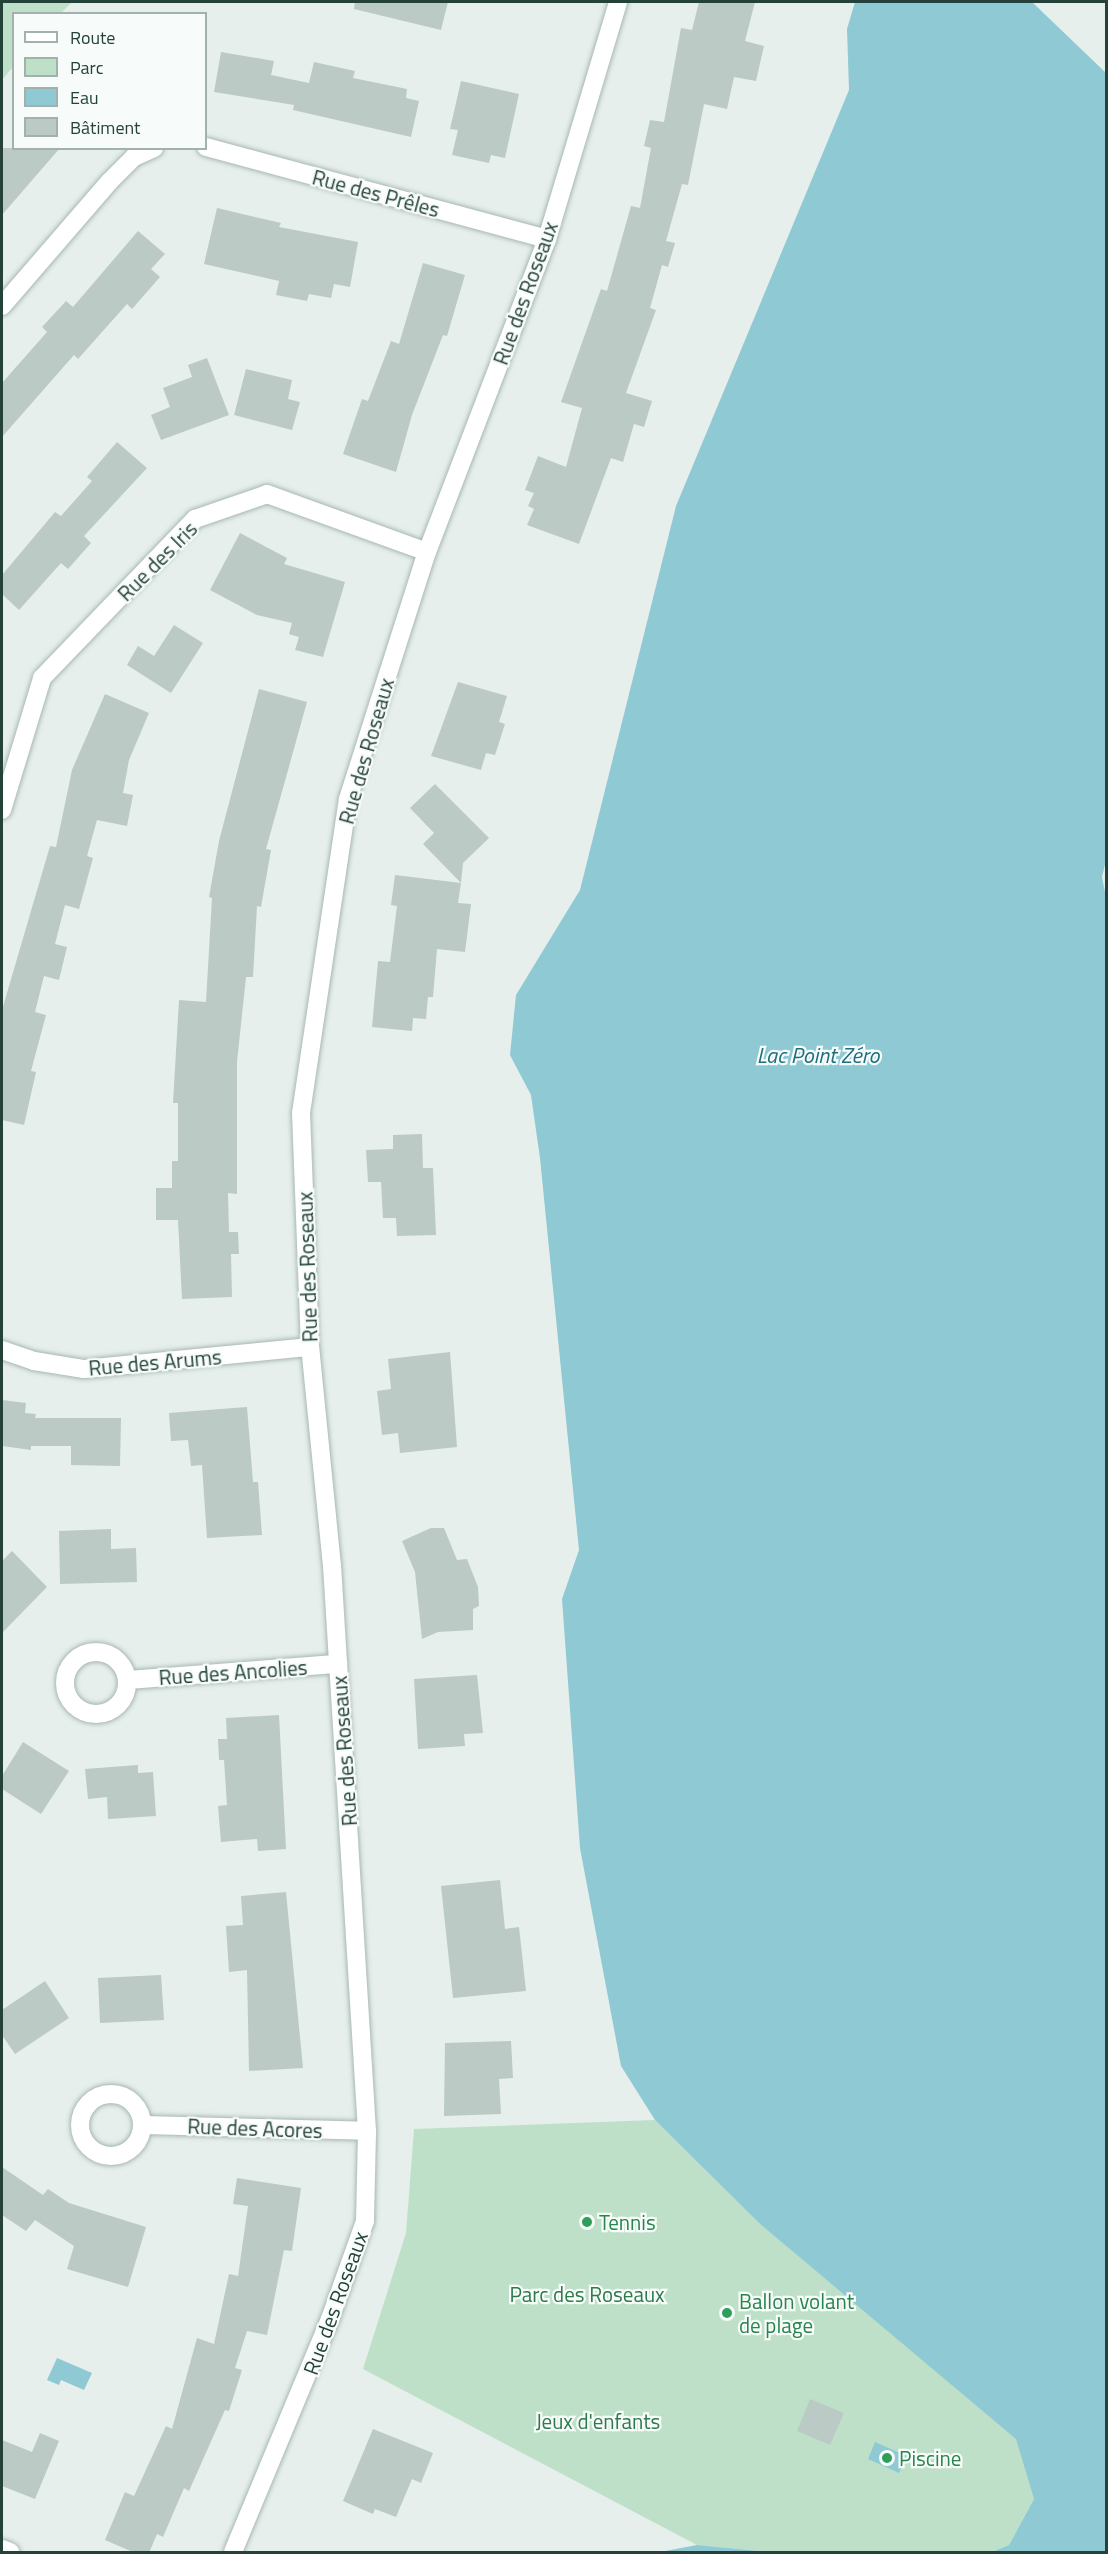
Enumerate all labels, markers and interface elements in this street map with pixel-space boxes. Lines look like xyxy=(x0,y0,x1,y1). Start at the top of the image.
legend xyxy=(12,12,207,150)
text: Route xyxy=(70,24,115,51)
text: Parc xyxy=(70,54,104,81)
text: Eau xyxy=(70,84,99,111)
text: Bâtiment xyxy=(70,114,140,141)
street label: Rue des Prêles xyxy=(310,164,442,222)
street label: Rue des Roseaux xyxy=(487,218,563,368)
street label: Rue des Iris xyxy=(112,516,202,606)
street label: Rue des Roseaux xyxy=(333,675,399,827)
water label: Lac Point Zéro xyxy=(757,1043,879,1069)
street label: Rue des Roseaux xyxy=(292,1191,322,1343)
street label: Rue des Arums xyxy=(87,1344,223,1380)
street label: Rue des Ancolies xyxy=(158,1654,308,1690)
street label: Rue des Roseaux xyxy=(326,1675,362,1827)
street label: Rue des Acores xyxy=(187,2113,323,2143)
place label: Tennis xyxy=(599,2209,656,2235)
marker: Tennis xyxy=(580,2215,594,2229)
street label: Rue des Roseaux xyxy=(297,2228,373,2378)
park label: Parc des Roseaux xyxy=(509,2281,665,2307)
place label: Ballon volant de plage xyxy=(739,2288,854,2338)
marker: Ballon volant de plage xyxy=(720,2306,734,2320)
park label: Jeux d'enfants xyxy=(536,2408,660,2434)
place label: Piscine xyxy=(899,2445,961,2471)
marker: Piscine xyxy=(880,2451,894,2465)

